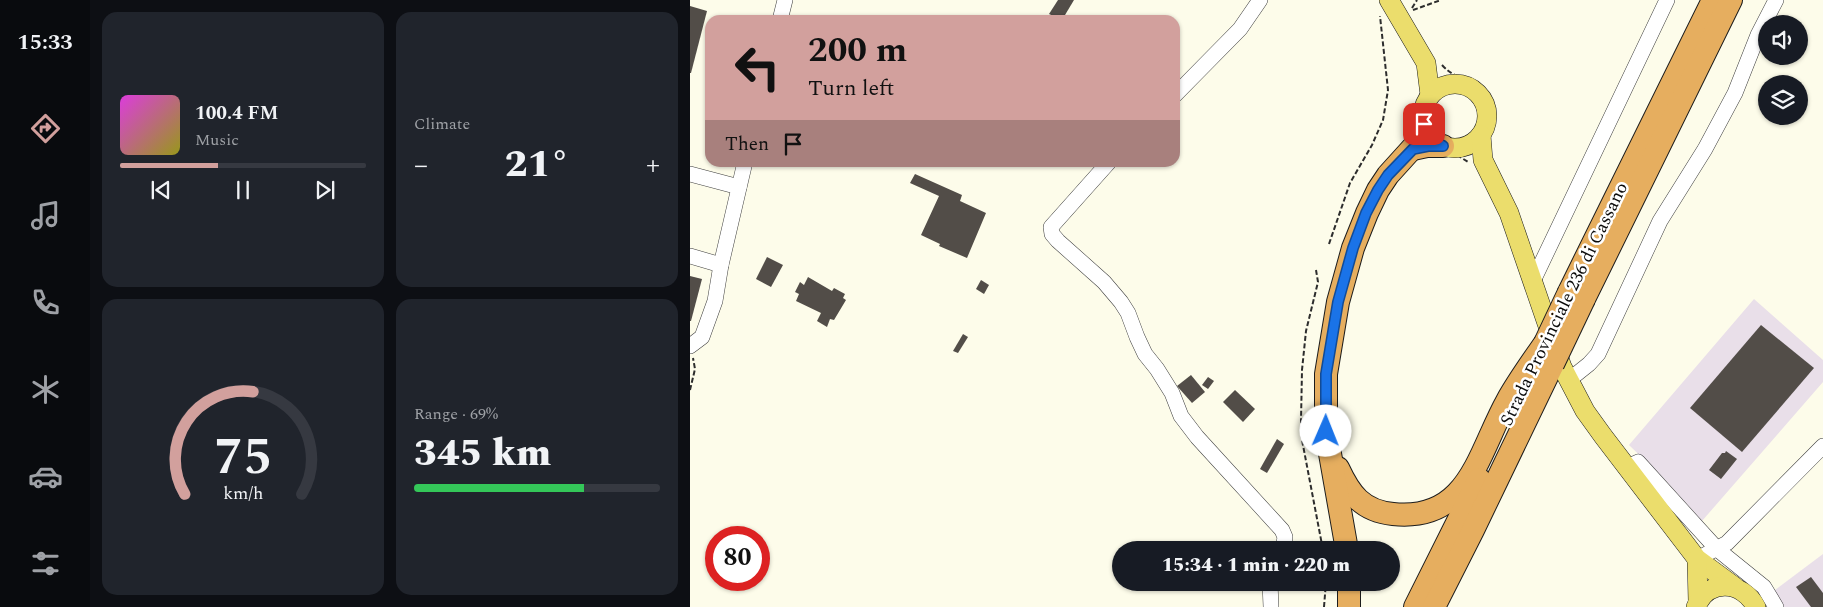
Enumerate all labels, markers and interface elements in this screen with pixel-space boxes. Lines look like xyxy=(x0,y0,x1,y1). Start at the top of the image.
map controls xyxy=(1758,15,1808,125)
button: sound xyxy=(1758,15,1808,65)
text: 200 m xyxy=(808,24,907,77)
text: 15:33 xyxy=(17,26,73,59)
icon: left xyxy=(725,35,790,100)
text: Turn left xyxy=(808,72,894,105)
button: layers xyxy=(1758,75,1808,125)
text: 100.4 FM xyxy=(195,99,278,128)
pin xyxy=(1403,103,1445,145)
icon: arrive xyxy=(1410,110,1438,138)
icon: directions xyxy=(28,111,63,146)
text: Climate xyxy=(414,112,470,136)
text: Music xyxy=(195,128,239,152)
text: Then xyxy=(725,130,769,159)
icon: arrive xyxy=(779,130,807,158)
text: 21° xyxy=(505,136,569,194)
text: − xyxy=(414,144,428,187)
text: + xyxy=(646,144,660,187)
icon: previous xyxy=(147,176,175,204)
icon: pause xyxy=(229,176,257,204)
icon: next xyxy=(311,176,339,204)
street label: Strada Provinciale 236 di Cassano xyxy=(1493,178,1635,430)
icon: music xyxy=(28,198,63,233)
icon: phone xyxy=(28,285,63,320)
icon: climate xyxy=(28,372,63,407)
text: Range · 69% xyxy=(414,402,498,426)
position arrow xyxy=(1299,404,1351,456)
text: 75 xyxy=(214,418,272,497)
text: 345 km xyxy=(414,425,551,483)
icon: car xyxy=(28,459,63,494)
text: km/h xyxy=(223,480,263,507)
speed limit sign: 80 xyxy=(705,526,770,591)
icon: filters xyxy=(28,546,63,581)
text: 15:34 · 1 min · 220 m xyxy=(1162,551,1350,580)

